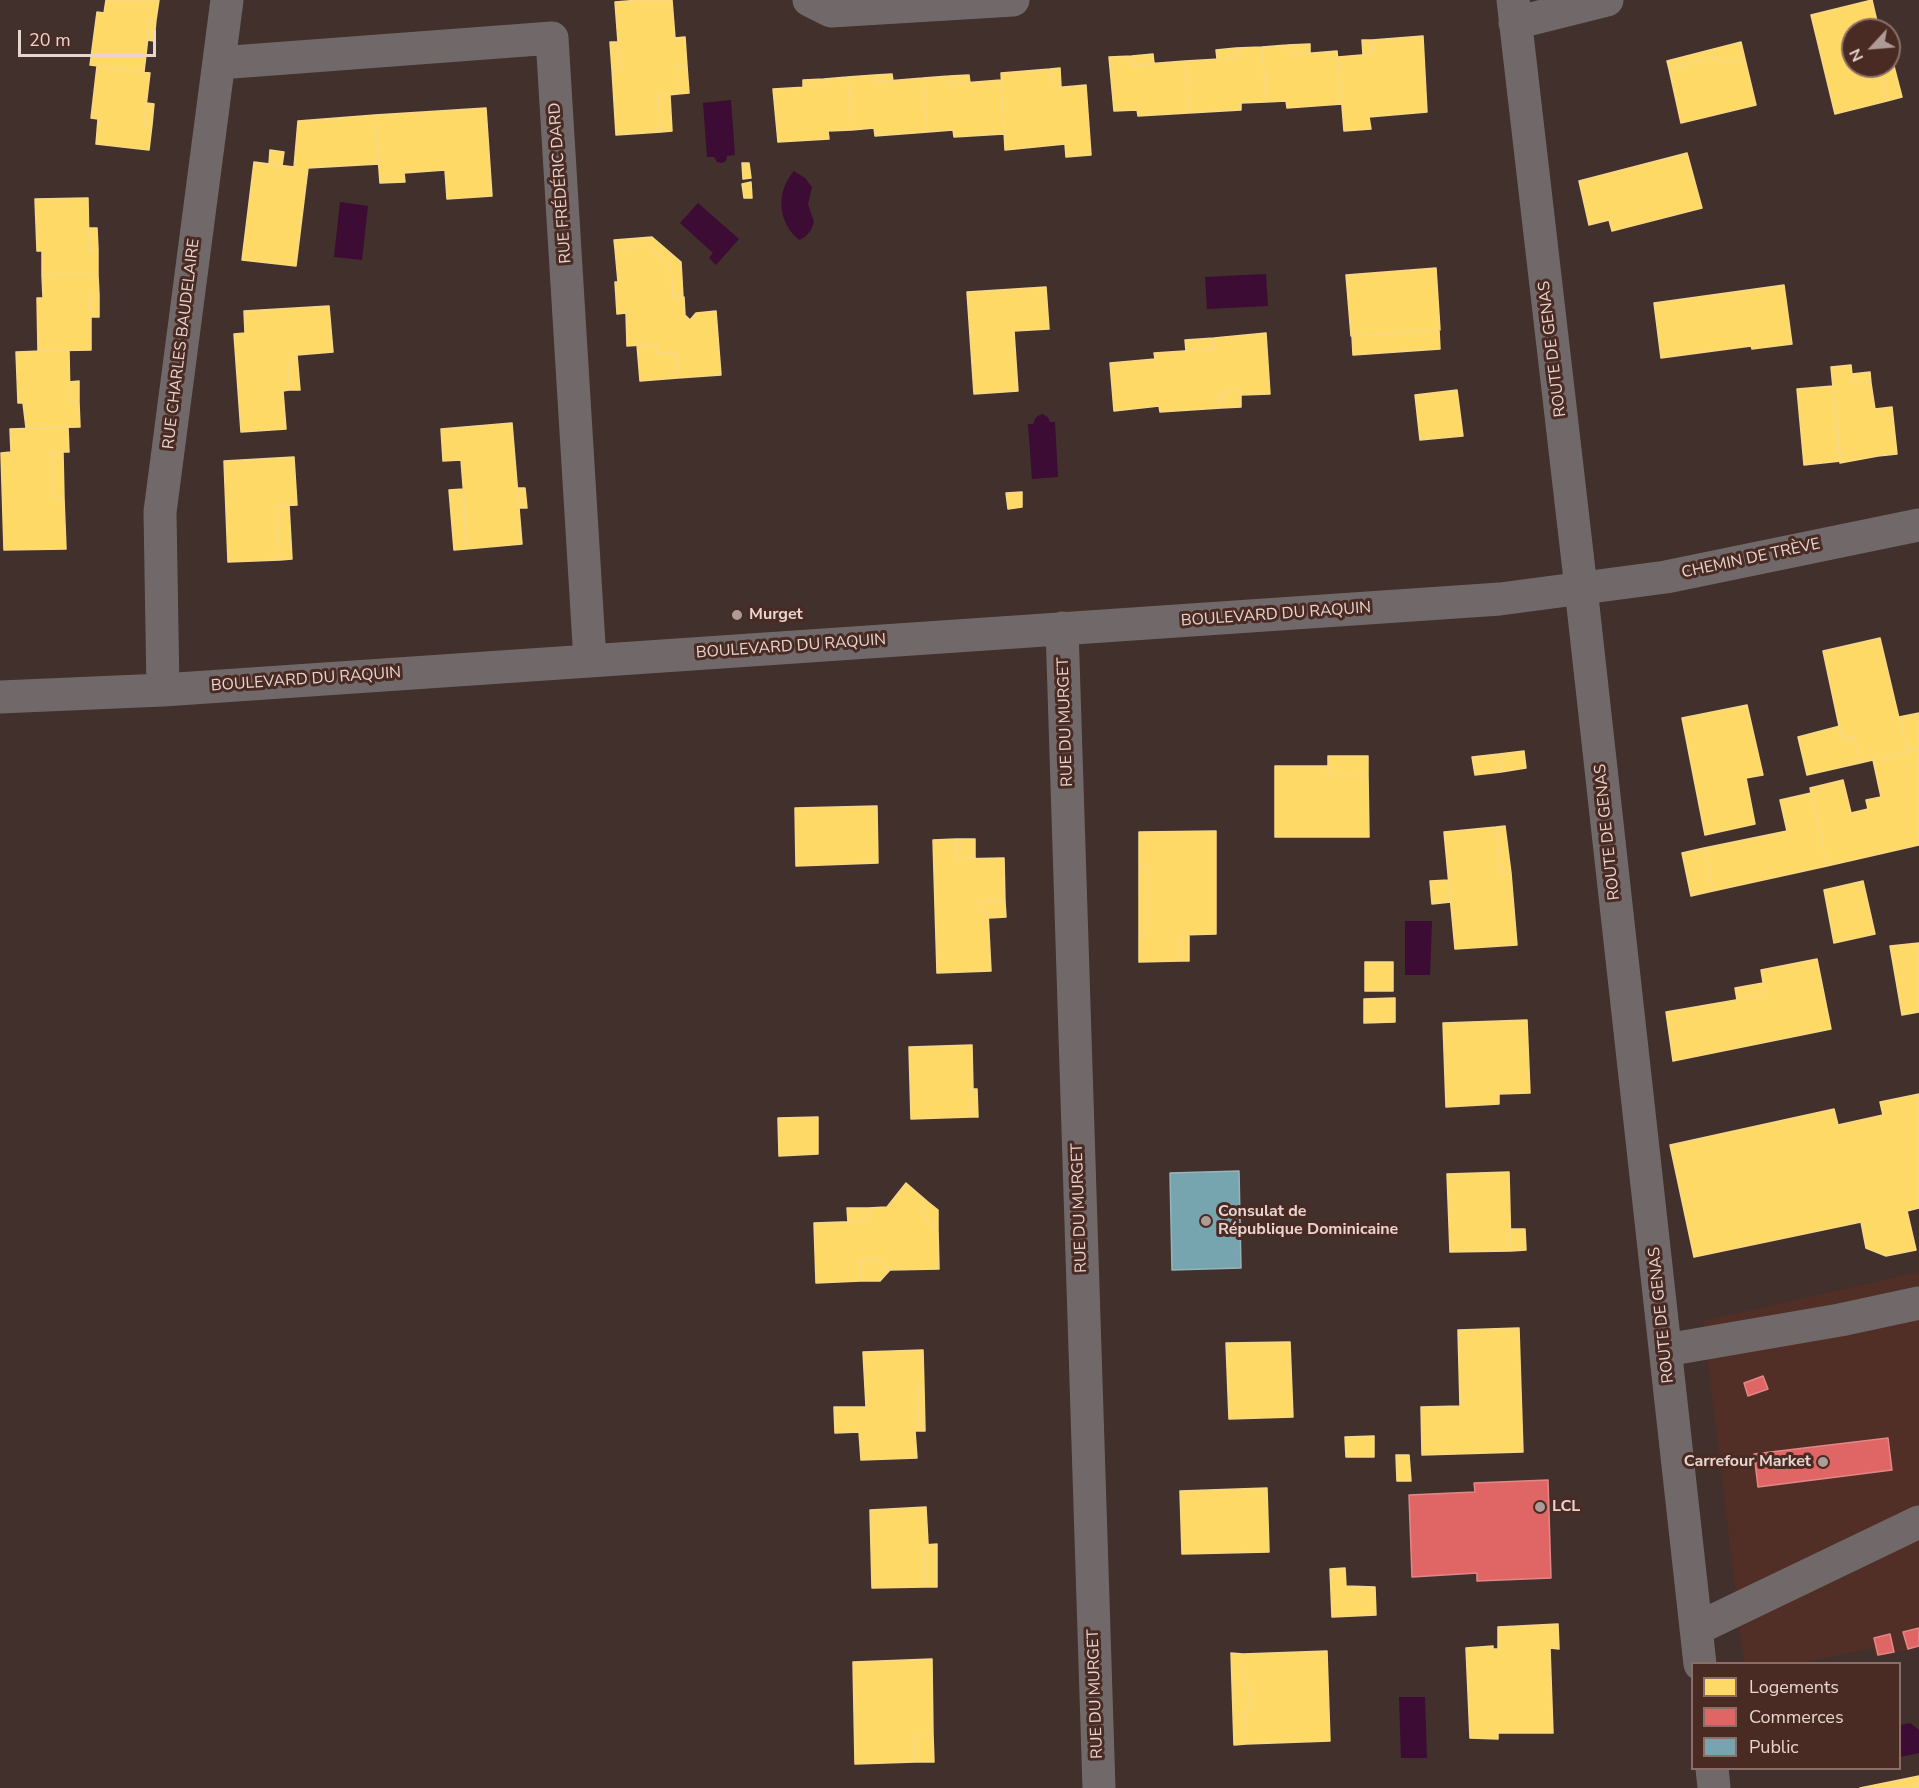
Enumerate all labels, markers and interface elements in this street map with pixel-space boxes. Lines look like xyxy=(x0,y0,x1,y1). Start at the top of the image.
scale bar xyxy=(21,18,159,56)
north arrow xyxy=(1841,18,1901,78)
text: 20 m xyxy=(29,28,71,52)
text: N xyxy=(1844,45,1869,65)
street label: RUE FRÉDÉRIC DARD xyxy=(546,102,576,264)
street label: RUE CHARLES BAUDELAIRE xyxy=(160,238,204,450)
street label: ROUTE DE GENAS xyxy=(1535,280,1571,418)
street label: CHEMIN DE TRÈVE xyxy=(1680,535,1822,583)
street label: BOULEVARD DU RAQUIN xyxy=(1180,599,1372,631)
place label: Murget xyxy=(749,605,803,625)
marker: Murget xyxy=(730,608,744,622)
street label: BOULEVARD DU RAQUIN xyxy=(695,631,887,663)
street label: RUE DU MURGET xyxy=(1054,657,1078,787)
street label: BOULEVARD DU RAQUIN xyxy=(210,664,402,696)
street label: ROUTE DE GENAS xyxy=(1591,763,1625,901)
street label: RUE DU MURGET xyxy=(1068,1143,1092,1273)
place label: Consulat de République Dominicaine xyxy=(1218,1202,1398,1240)
marker: Consulat de République Dominicaine xyxy=(1199,1214,1213,1228)
street label: ROUTE DE GENAS xyxy=(1645,1246,1679,1384)
place label: Carrefour Market xyxy=(1684,1452,1811,1472)
marker: Carrefour Market xyxy=(1816,1455,1830,1469)
place label: LCL xyxy=(1552,1497,1580,1517)
marker: LCL xyxy=(1533,1500,1547,1514)
street label: RUE DU MURGET xyxy=(1084,1629,1108,1759)
legend xyxy=(1691,1662,1901,1770)
text: Logements xyxy=(1749,1675,1839,1699)
text: Commerces xyxy=(1749,1705,1844,1729)
text: Public xyxy=(1749,1735,1799,1759)

